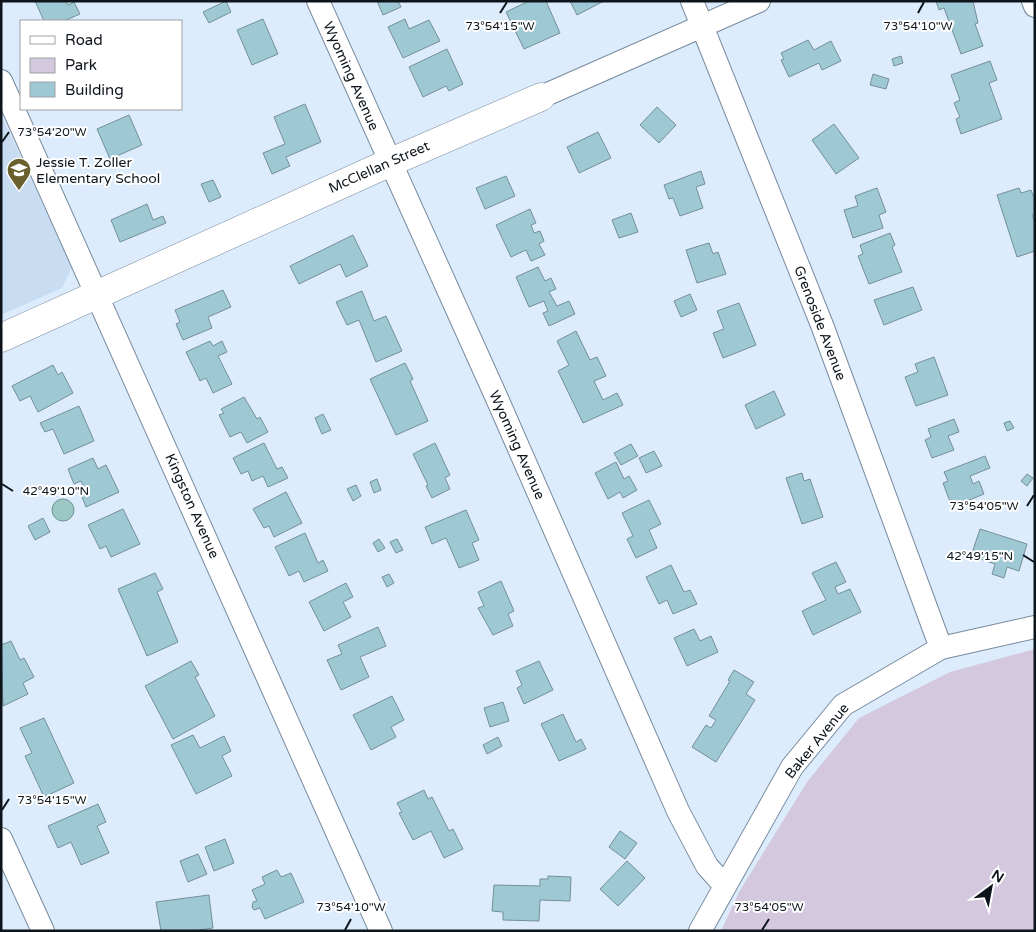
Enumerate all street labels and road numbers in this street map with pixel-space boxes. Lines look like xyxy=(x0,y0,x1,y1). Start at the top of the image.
street label: Wyoming Avenue xyxy=(319,19,383,133)
street label: McClellan Street xyxy=(326,137,433,197)
street label: Grenoside Avenue xyxy=(790,263,850,383)
street label: Wyoming Avenue xyxy=(485,388,549,502)
street label: Kingston Avenue xyxy=(161,451,223,561)
street label: Baker Avenue xyxy=(781,700,853,782)

